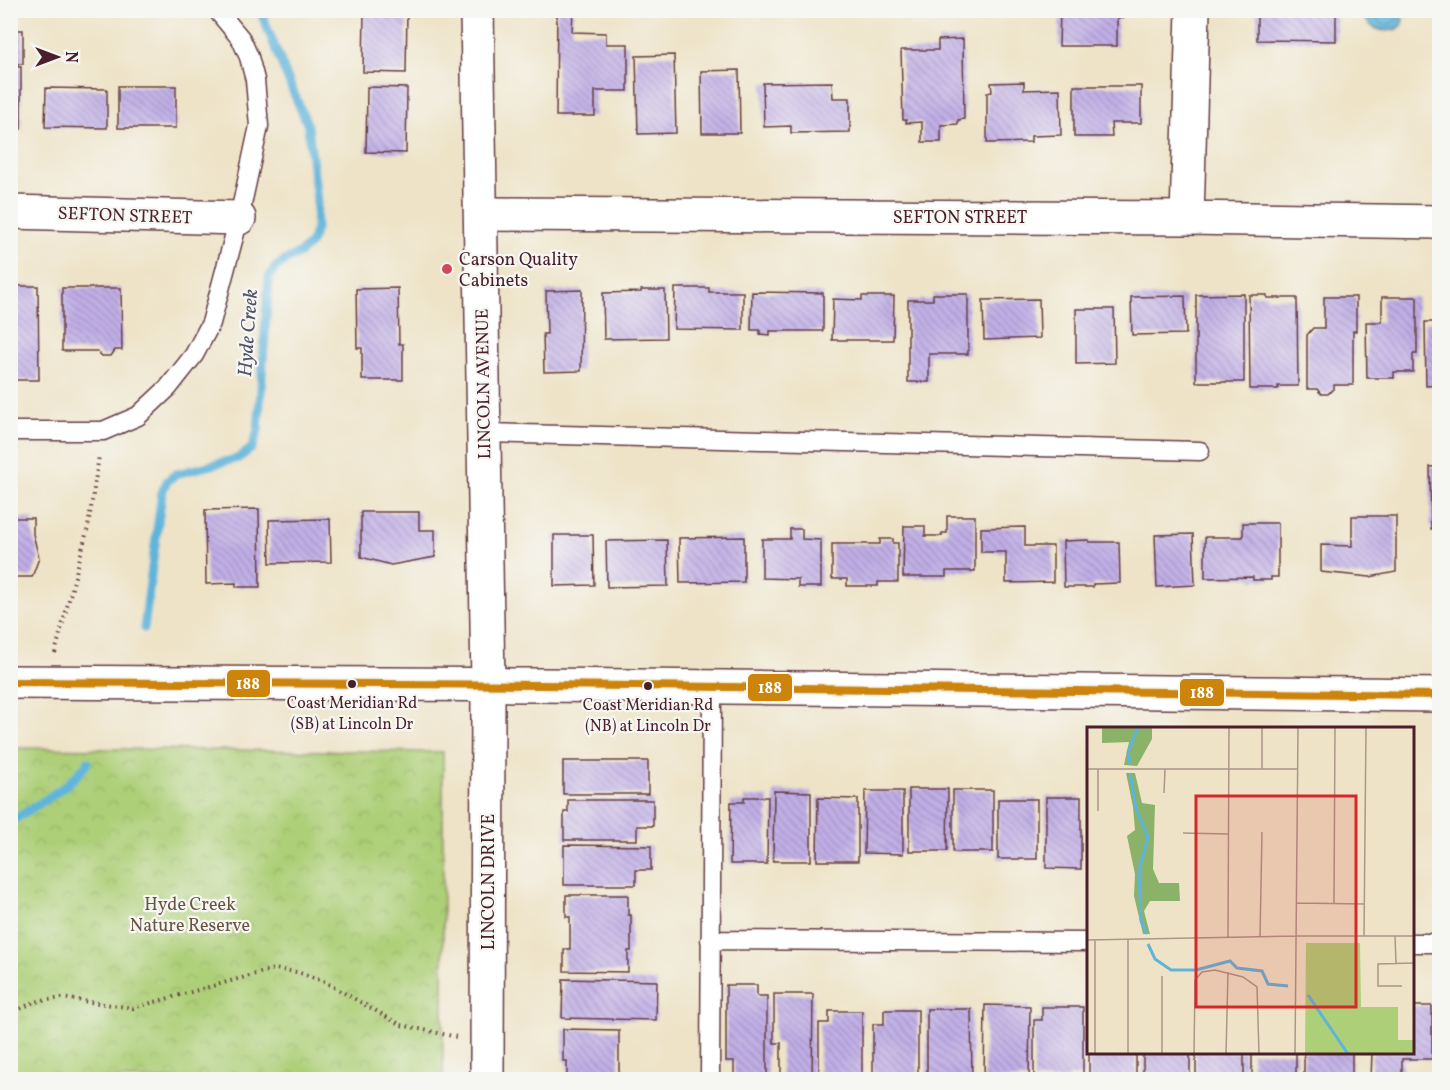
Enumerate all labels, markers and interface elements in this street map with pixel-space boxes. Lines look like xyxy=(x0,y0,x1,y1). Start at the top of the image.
north arrow xyxy=(27,27,87,87)
text: N xyxy=(59,51,81,63)
street label: SEFTON STREET xyxy=(57,202,193,231)
street label: SEFTON STREET xyxy=(893,206,1028,231)
place label: Carson Quality Cabinets xyxy=(459,248,578,294)
marker: Carson Quality Cabinets xyxy=(440,262,454,276)
water label: Hyde Creek xyxy=(232,288,266,378)
street label: LINCOLN AVENUE xyxy=(471,308,498,460)
line badge: 188 xyxy=(226,669,271,698)
line badge: 188 xyxy=(747,673,793,702)
text: 188 xyxy=(236,674,260,696)
marker: Coast Meridian Rd (SB) at Lincoln Dr xyxy=(346,678,358,690)
text: 188 xyxy=(758,678,782,700)
line badge: 188 xyxy=(1179,678,1225,707)
marker: Coast Meridian Rd (NB) at Lincoln Dr xyxy=(642,680,654,692)
text: 188 xyxy=(1190,683,1214,705)
place label: Coast Meridian Rd (SB) at Lincoln Dr xyxy=(287,693,417,736)
place label: Coast Meridian Rd (NB) at Lincoln Dr xyxy=(583,695,713,738)
inset map xyxy=(1087,727,1414,1054)
street label: LINCOLN DRIVE xyxy=(477,814,502,950)
park label: Hyde Creek Nature Reserve xyxy=(130,893,250,939)

